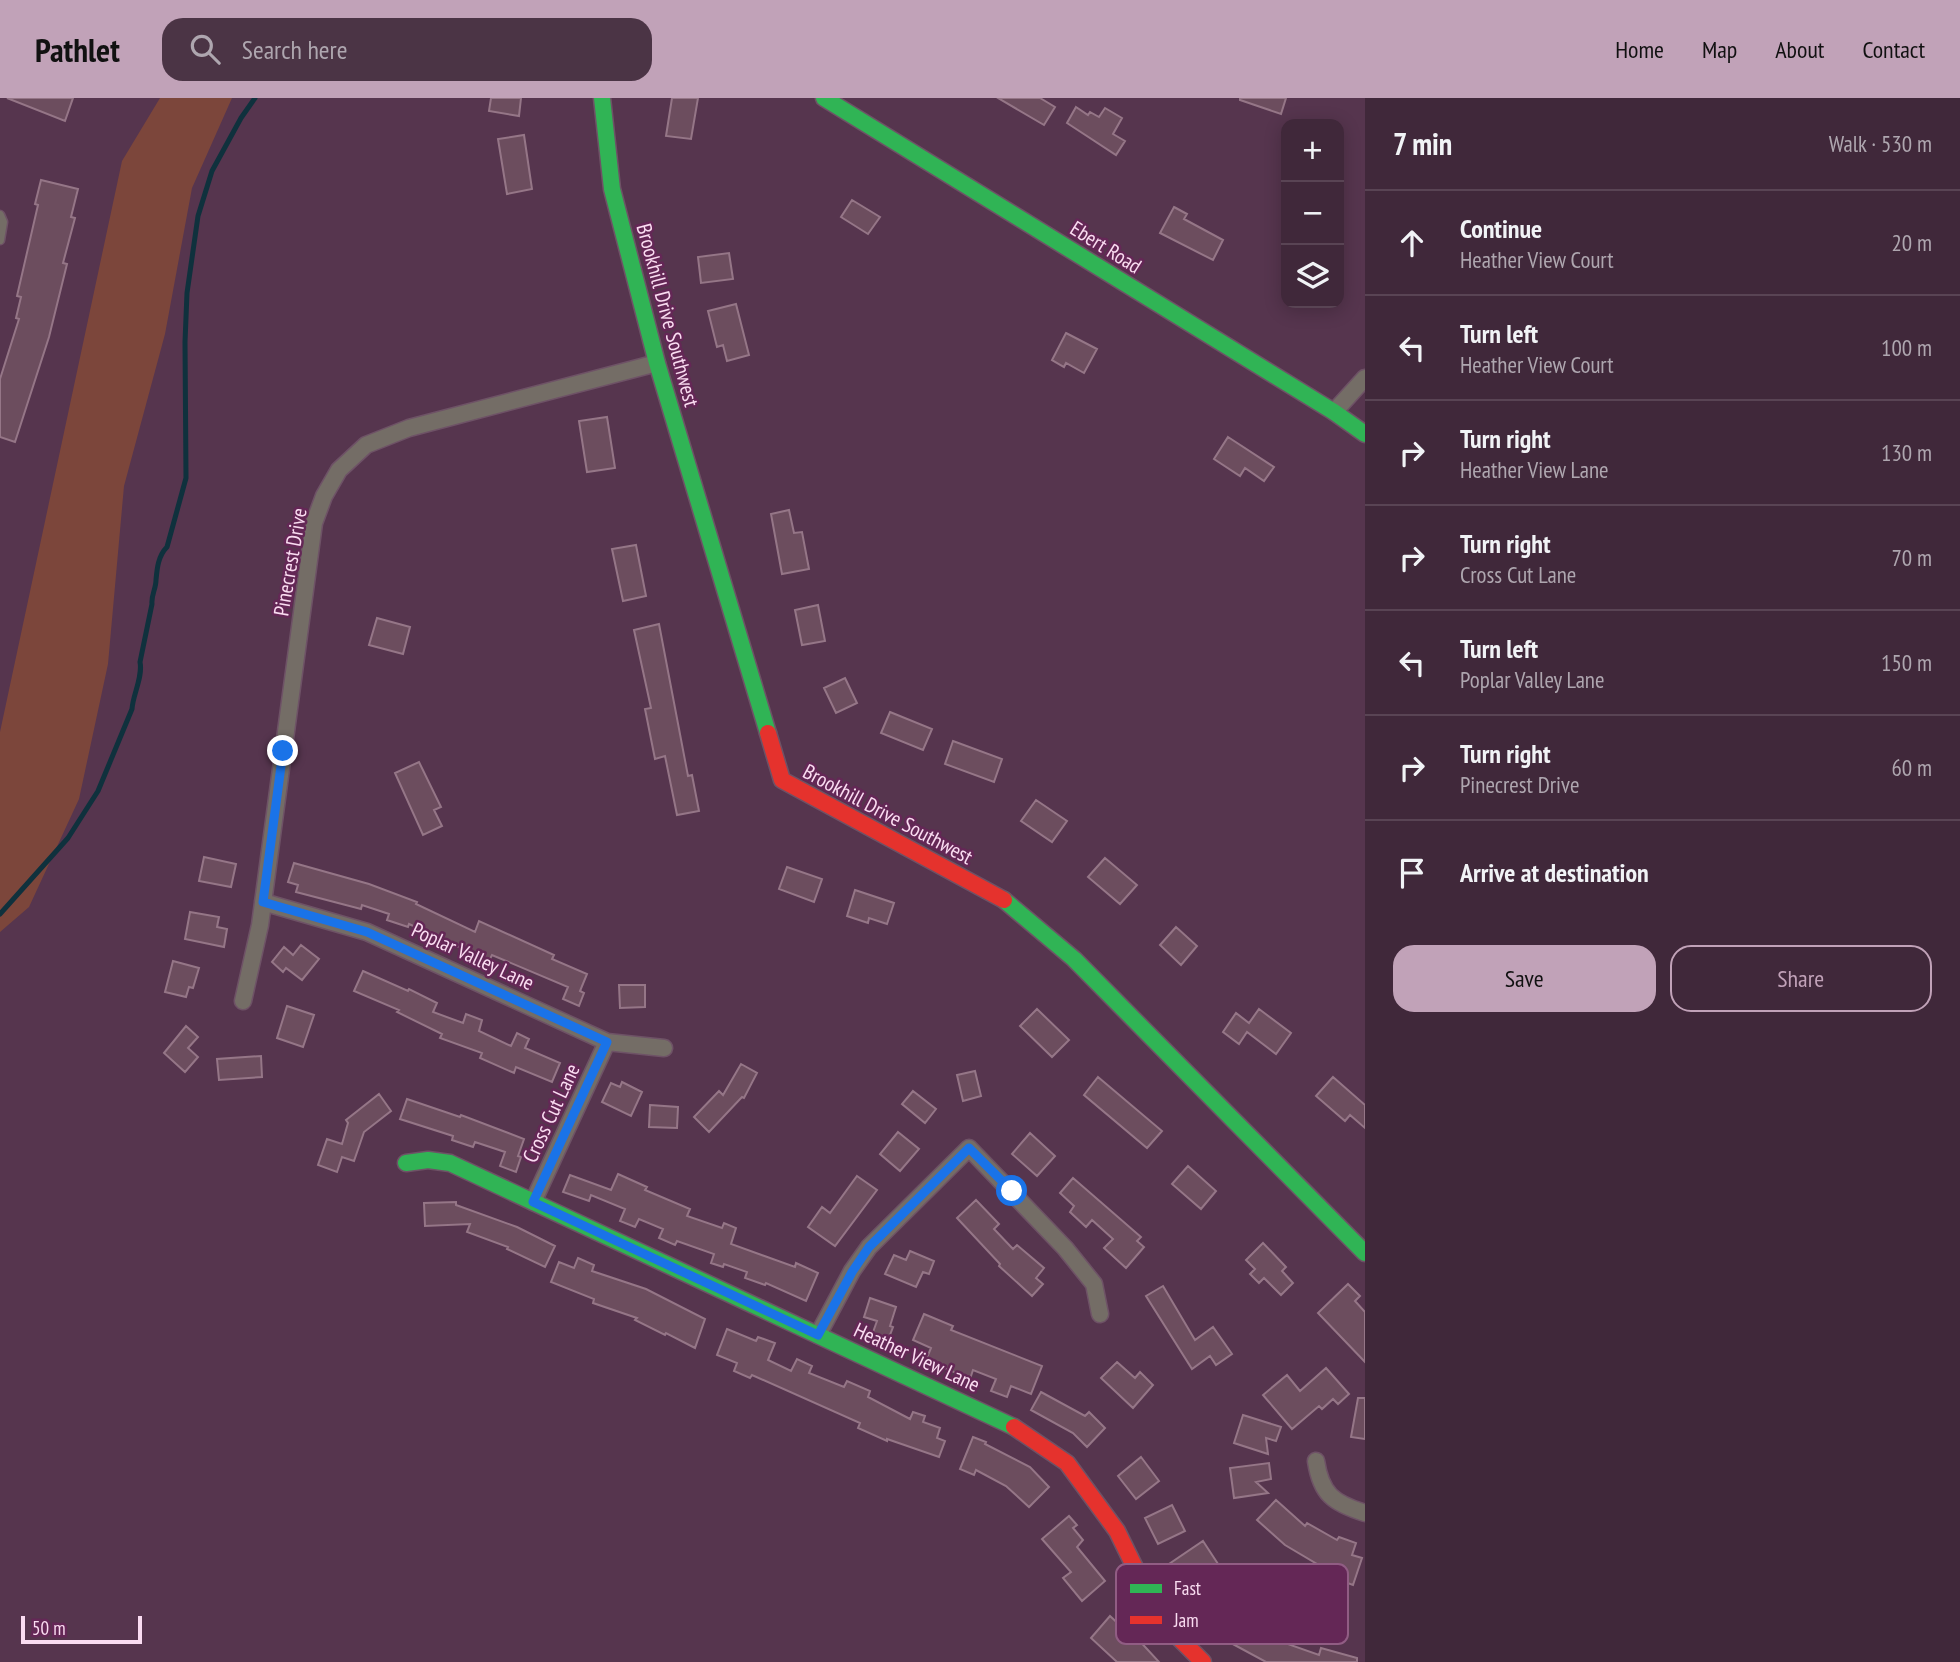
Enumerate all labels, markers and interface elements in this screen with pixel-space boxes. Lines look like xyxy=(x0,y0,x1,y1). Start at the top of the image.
search box xyxy=(162,18,652,81)
text: Pathlet xyxy=(35,28,120,71)
icon: search xyxy=(186,30,224,68)
text: Search here xyxy=(242,33,347,66)
text: Home xyxy=(1615,34,1664,65)
text: Map xyxy=(1702,34,1737,65)
text: About xyxy=(1775,34,1824,65)
text: Contact xyxy=(1862,34,1925,65)
map controls xyxy=(1281,119,1344,308)
button: + xyxy=(1281,119,1344,182)
text: 7 min xyxy=(1393,124,1452,163)
text: Walk · 530 m xyxy=(1829,129,1932,158)
button: − xyxy=(1281,182,1344,245)
text: Continue xyxy=(1460,212,1542,245)
street label: Ebert Road xyxy=(1065,215,1147,279)
street label: Brookhill Drive Southwest xyxy=(631,220,705,410)
icon: ahead xyxy=(1393,224,1431,262)
text: 20 m xyxy=(1891,228,1932,257)
button: layers xyxy=(1281,245,1344,308)
text: Heather View Court xyxy=(1460,245,1614,274)
text: Turn left xyxy=(1460,317,1538,350)
icon: left xyxy=(1393,329,1431,367)
text: 100 m xyxy=(1881,333,1932,362)
text: Heather View Court xyxy=(1460,350,1614,379)
text: Turn right xyxy=(1460,422,1551,455)
icon: right xyxy=(1393,434,1431,472)
text: 130 m xyxy=(1881,438,1932,467)
text: Heather View Lane xyxy=(1460,455,1609,484)
street label: Pinecrest Drive xyxy=(267,506,313,618)
text: Turn right xyxy=(1460,527,1551,560)
icon: right xyxy=(1393,539,1431,577)
text: 70 m xyxy=(1891,543,1932,572)
text: Cross Cut Lane xyxy=(1460,560,1576,589)
text: Turn left xyxy=(1460,632,1538,665)
icon: left xyxy=(1393,644,1431,682)
text: 150 m xyxy=(1881,648,1932,677)
text: Poplar Valley Lane xyxy=(1460,665,1604,694)
route end xyxy=(267,735,298,766)
text: Turn right xyxy=(1460,737,1551,770)
icon: right xyxy=(1393,749,1431,787)
text: 60 m xyxy=(1891,753,1932,782)
street label: Brookhill Drive Southwest xyxy=(798,758,978,870)
text: Pinecrest Drive xyxy=(1460,770,1580,799)
icon: arrive xyxy=(1393,854,1431,892)
text: Arrive at destination xyxy=(1460,856,1649,889)
street label: Poplar Valley Lane xyxy=(408,916,538,996)
button: Save xyxy=(1393,945,1656,1012)
button: Share xyxy=(1670,945,1932,1012)
street label: Cross Cut Lane xyxy=(516,1059,586,1167)
route start xyxy=(996,1175,1027,1206)
street label: Heather View Lane xyxy=(850,1316,984,1398)
legend xyxy=(1116,1564,1348,1644)
text: Fast xyxy=(1174,1576,1202,1600)
text: Jam xyxy=(1173,1608,1199,1632)
scale bar xyxy=(21,1613,142,1645)
text: 50 m xyxy=(32,1616,66,1640)

